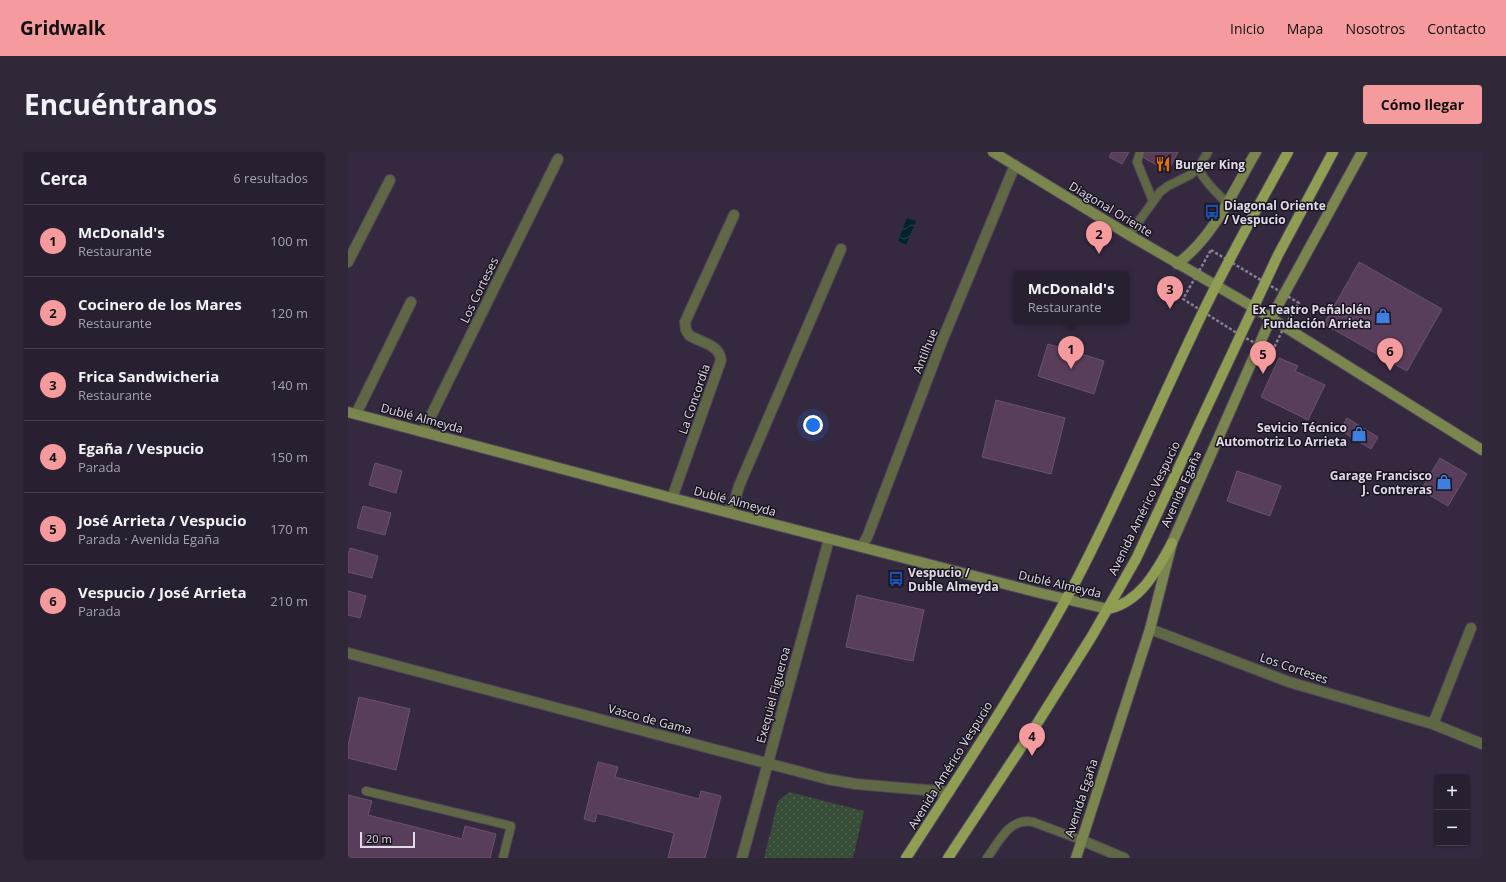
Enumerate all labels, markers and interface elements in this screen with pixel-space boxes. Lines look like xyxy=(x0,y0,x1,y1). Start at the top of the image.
text: Gridwalk xyxy=(20,15,106,41)
text: Inicio xyxy=(1230,19,1265,38)
text: Mapa xyxy=(1287,19,1323,38)
text: Nosotros xyxy=(1345,19,1405,38)
text: Contacto xyxy=(1427,19,1486,38)
text: Encuéntranos xyxy=(24,85,217,123)
button: Cómo llegar xyxy=(1363,85,1482,124)
restaurant icon: Burger King xyxy=(1154,155,1172,173)
place label: Burger King xyxy=(1175,156,1245,173)
text: Cerca xyxy=(40,167,88,190)
text: 6 resultados xyxy=(233,169,308,187)
street label: Diagonal Oriente xyxy=(1066,177,1156,241)
place label: Diagonal Oriente / Vespucio xyxy=(1224,197,1326,228)
bus stop icon: Diagonal Oriente / Vespucio xyxy=(1203,203,1221,221)
pin: 2 xyxy=(1086,221,1112,254)
text: McDonald's xyxy=(78,222,165,242)
text: 1 xyxy=(49,232,57,250)
text: 100 m xyxy=(270,232,308,250)
text: Restaurante xyxy=(78,242,152,260)
street label: Los Corteses xyxy=(456,254,502,326)
popup xyxy=(1013,271,1129,323)
pin: 3 xyxy=(1157,276,1183,309)
text: McDonald's xyxy=(1028,278,1114,298)
text: Cocinero de los Mares xyxy=(78,294,242,314)
text: Restaurante xyxy=(1028,298,1101,316)
place label: Ex Teatro Peñalolén Fundación Arrieta xyxy=(1252,301,1371,332)
text: 2 xyxy=(49,304,57,322)
text: 120 m xyxy=(270,304,308,322)
shop icon: Ex Teatro Peñalolén Fundación Arrieta xyxy=(1374,307,1392,325)
text: Restaurante xyxy=(78,314,152,332)
street label: Antilhue xyxy=(908,326,942,376)
pin: 1 xyxy=(1058,336,1084,369)
pin: 6 xyxy=(1377,338,1403,371)
pin: 5 xyxy=(1250,341,1276,374)
street label: La Concordia xyxy=(674,362,714,436)
text: Frica Sandwicheria xyxy=(78,366,219,386)
text: 3 xyxy=(49,376,57,394)
text: 140 m xyxy=(270,376,308,394)
text: Restaurante xyxy=(78,386,152,404)
street label: Dublé Almeyda xyxy=(379,399,465,437)
your location xyxy=(803,415,823,435)
place label: Sevicio Técnico Automotriz Lo Arrieta xyxy=(1216,419,1347,450)
shop icon: Sevicio Técnico Automotriz Lo Arrieta xyxy=(1350,425,1368,443)
text: Egaña / Vespucio xyxy=(78,438,204,458)
street label: Avenida Américo Vespucio xyxy=(1104,438,1184,578)
text: 4 xyxy=(49,448,57,466)
text: 150 m xyxy=(270,448,308,466)
street label: Avenida Egaña xyxy=(1157,448,1205,530)
text: Parada xyxy=(78,458,121,476)
place label: Garage Francisco J. Contreras xyxy=(1330,467,1432,498)
shop icon: Garage Francisco J. Contreras xyxy=(1435,473,1453,491)
street label: Dublé Almeyda xyxy=(692,482,778,520)
text: José Arrieta / Vespucio xyxy=(78,510,246,530)
text: 5 xyxy=(49,520,57,538)
text: 170 m xyxy=(270,520,308,538)
text: Parada · Avenida Egaña xyxy=(78,530,219,548)
place label: Vespucio / Duble Almeyda xyxy=(908,564,999,595)
street label: Dublé Almeyda xyxy=(1017,566,1103,602)
bus stop icon: Vespucio / Duble Almeyda xyxy=(887,570,905,588)
text: Vespucio / José Arrieta xyxy=(78,582,246,602)
text: 6 xyxy=(49,592,57,610)
text: 210 m xyxy=(270,592,308,610)
text: Parada xyxy=(78,602,121,620)
street label: Exequiel Figueroa xyxy=(752,645,794,745)
street label: Los Corteses xyxy=(1258,648,1331,688)
street label: Avenida Américo Vespucio xyxy=(904,698,996,832)
street label: Vasco de Gama xyxy=(606,700,694,738)
pin: 4 xyxy=(1019,723,1045,756)
street label: Avenida Egaña xyxy=(1060,757,1102,839)
map controls xyxy=(1434,774,1470,846)
button: + xyxy=(1434,774,1470,810)
button: − xyxy=(1434,810,1470,846)
scale bar xyxy=(360,830,415,849)
text: 20 m xyxy=(366,831,392,846)

